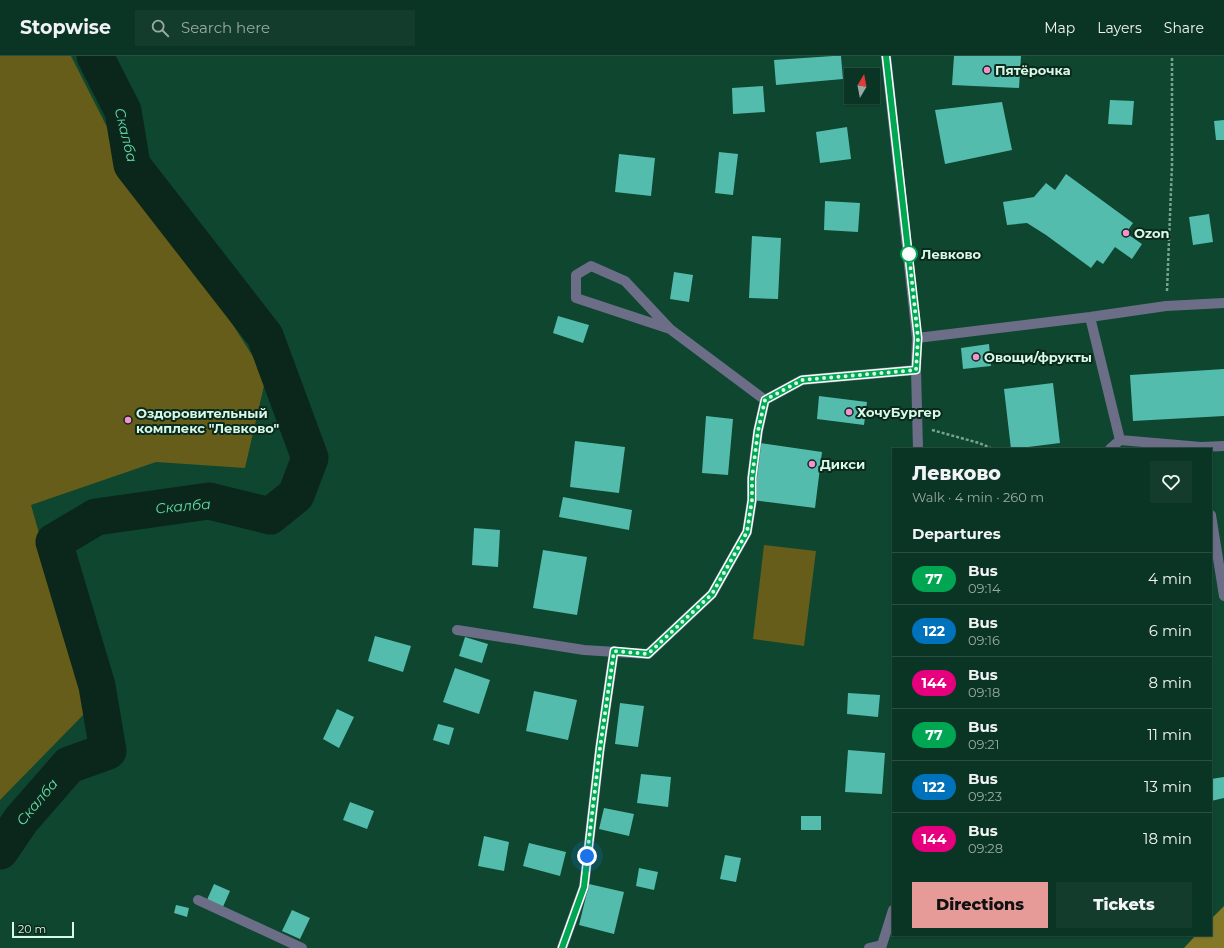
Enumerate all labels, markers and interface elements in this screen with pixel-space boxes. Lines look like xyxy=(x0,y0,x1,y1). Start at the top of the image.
search box xyxy=(135,10,415,46)
text: Stopwise xyxy=(20,16,111,39)
icon: search xyxy=(149,17,171,39)
text: Search here xyxy=(181,18,270,37)
text: Map xyxy=(1044,19,1075,37)
text: Layers xyxy=(1097,19,1142,37)
text: Share xyxy=(1164,19,1204,37)
place label: Пятёрочка xyxy=(995,62,1071,78)
marker: Пятёрочка xyxy=(982,65,992,75)
north arrow xyxy=(844,68,880,104)
map controls xyxy=(844,68,880,104)
water label: Скалба xyxy=(111,106,141,164)
place label: Ozon xyxy=(1134,225,1169,241)
marker: Ozon xyxy=(1121,228,1131,238)
marker: Левково xyxy=(900,245,918,263)
place label: Левково xyxy=(921,246,982,262)
place label: Овощи/фрукты xyxy=(984,349,1092,365)
marker: Овощи/фрукты xyxy=(971,352,981,362)
place label: ХочуБургер xyxy=(857,404,941,420)
place label: Оздоровительный комплекс "Левково" xyxy=(136,405,280,436)
marker: ХочуБургер xyxy=(844,407,854,417)
marker: Оздоровительный комплекс "Левково" xyxy=(123,415,133,425)
place label: Дикси xyxy=(820,456,865,472)
marker: Дикси xyxy=(807,459,817,469)
button: heart xyxy=(1150,461,1192,503)
text: Левково xyxy=(912,462,1001,485)
text: Walk · 4 min · 260 m xyxy=(912,489,1044,505)
water label: Скалба xyxy=(155,495,211,517)
text: Departures xyxy=(912,524,1001,543)
text: Bus xyxy=(968,561,998,580)
text: 4 min xyxy=(1148,569,1192,588)
text: 77 xyxy=(925,570,943,588)
text: 09:14 xyxy=(968,580,1001,596)
text: Bus xyxy=(968,613,998,632)
text: 6 min xyxy=(1149,621,1192,640)
text: 122 xyxy=(923,622,945,640)
text: 09:16 xyxy=(968,632,1000,648)
text: Bus xyxy=(968,665,998,684)
text: 8 min xyxy=(1148,673,1192,692)
text: 144 xyxy=(922,674,946,692)
text: 09:18 xyxy=(968,684,1000,700)
text: Bus xyxy=(968,717,998,736)
text: 11 min xyxy=(1147,725,1192,744)
text: 77 xyxy=(925,726,943,744)
text: 09:21 xyxy=(968,736,999,752)
text: Bus xyxy=(968,769,998,788)
water label: Скалба xyxy=(12,775,62,829)
text: 13 min xyxy=(1144,777,1192,796)
text: 122 xyxy=(923,778,945,796)
text: 09:23 xyxy=(968,788,1002,804)
text: Bus xyxy=(968,821,998,840)
text: 18 min xyxy=(1143,829,1192,848)
text: 144 xyxy=(922,830,946,848)
text: 09:28 xyxy=(968,840,1003,856)
your location xyxy=(577,846,597,866)
button: Directions xyxy=(912,882,1048,928)
button: Tickets xyxy=(1056,882,1192,928)
scale bar xyxy=(12,920,74,939)
text: 20 m xyxy=(18,922,46,936)

